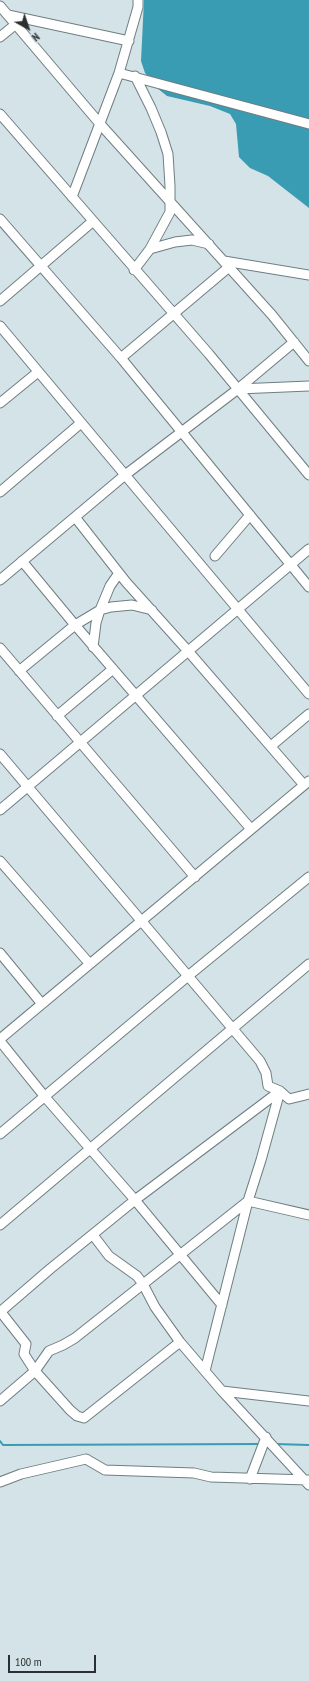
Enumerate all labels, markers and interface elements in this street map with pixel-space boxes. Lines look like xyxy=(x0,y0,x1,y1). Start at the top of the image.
north arrow xyxy=(8,8,48,48)
text: N xyxy=(29,30,42,44)
scale bar xyxy=(10,1647,98,1673)
text: 100 m xyxy=(15,1654,42,1669)

